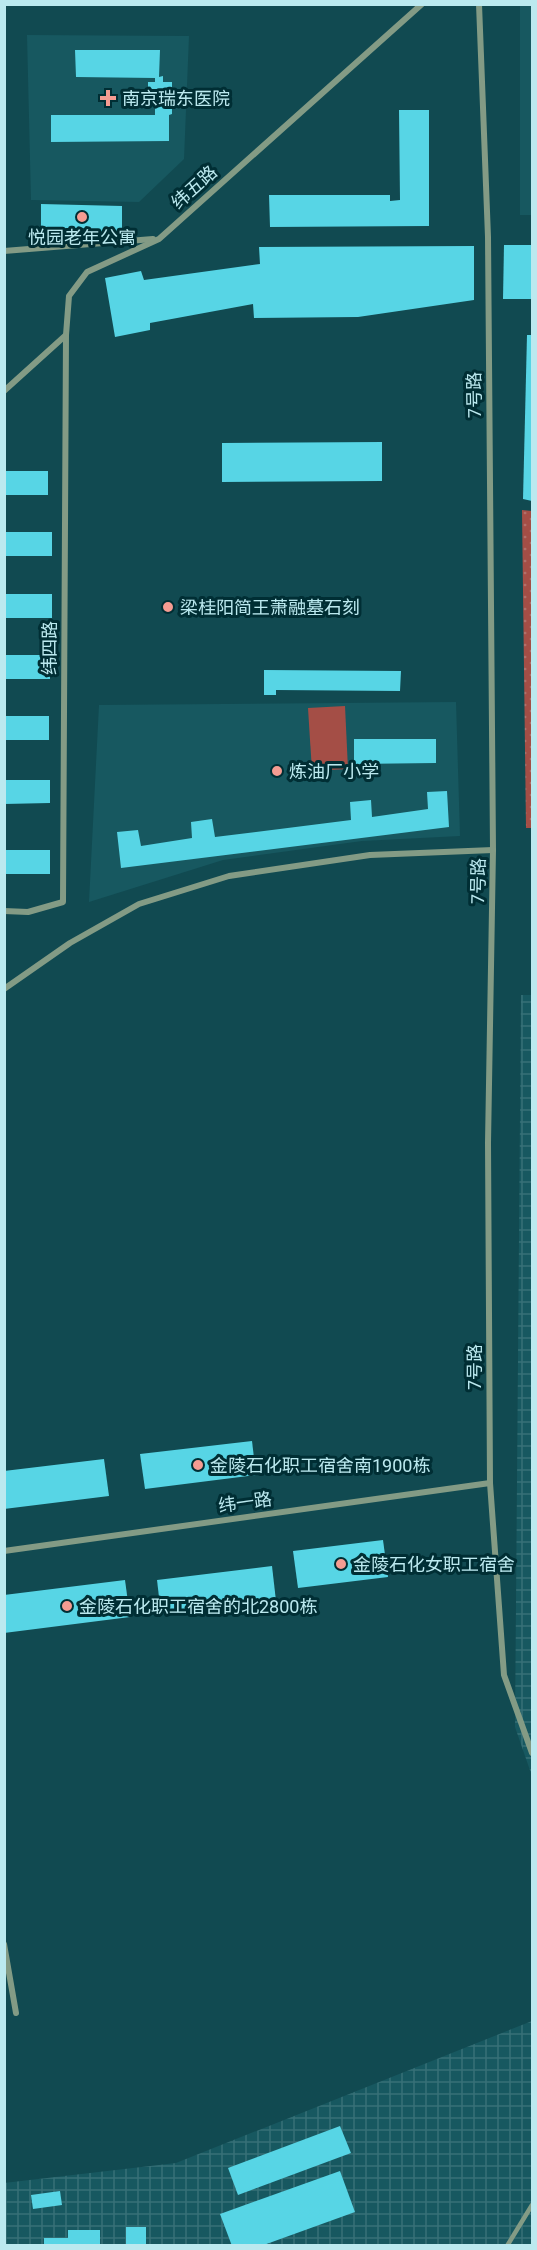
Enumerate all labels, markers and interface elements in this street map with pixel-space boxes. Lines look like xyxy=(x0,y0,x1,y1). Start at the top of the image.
place label: 南京瑞东医院 xyxy=(122,88,230,109)
marker: 南京瑞东医院 xyxy=(99,89,117,107)
street label: 纬五路 xyxy=(167,161,221,213)
marker: 悦园老年公寓 xyxy=(75,210,89,224)
place label: 悦园老年公寓 xyxy=(28,227,136,248)
street label: 7号路 xyxy=(463,372,485,418)
place label: 梁桂阳简王萧融墓石刻 xyxy=(180,597,360,618)
marker: 梁桂阳简王萧融墓石刻 xyxy=(161,600,175,614)
street label: 纬四路 xyxy=(39,621,60,675)
place label: 炼油厂小学 xyxy=(289,761,379,782)
marker: 炼油厂小学 xyxy=(270,764,284,778)
street label: 7号路 xyxy=(467,858,489,904)
street label: 7号路 xyxy=(464,1344,485,1390)
place label: 金陵石化职工宿舍南1900栋 xyxy=(210,1455,430,1476)
marker: 金陵石化职工宿舍南1900栋 xyxy=(191,1458,205,1472)
street label: 纬一路 xyxy=(217,1488,273,1516)
place label: 金陵石化女职工宿舍 xyxy=(353,1554,515,1575)
marker: 金陵石化女职工宿舍 xyxy=(334,1557,348,1571)
place label: 金陵石化职工宿舍的北2800栋 xyxy=(79,1596,317,1617)
marker: 金陵石化职工宿舍的北2800栋 xyxy=(60,1599,74,1613)

